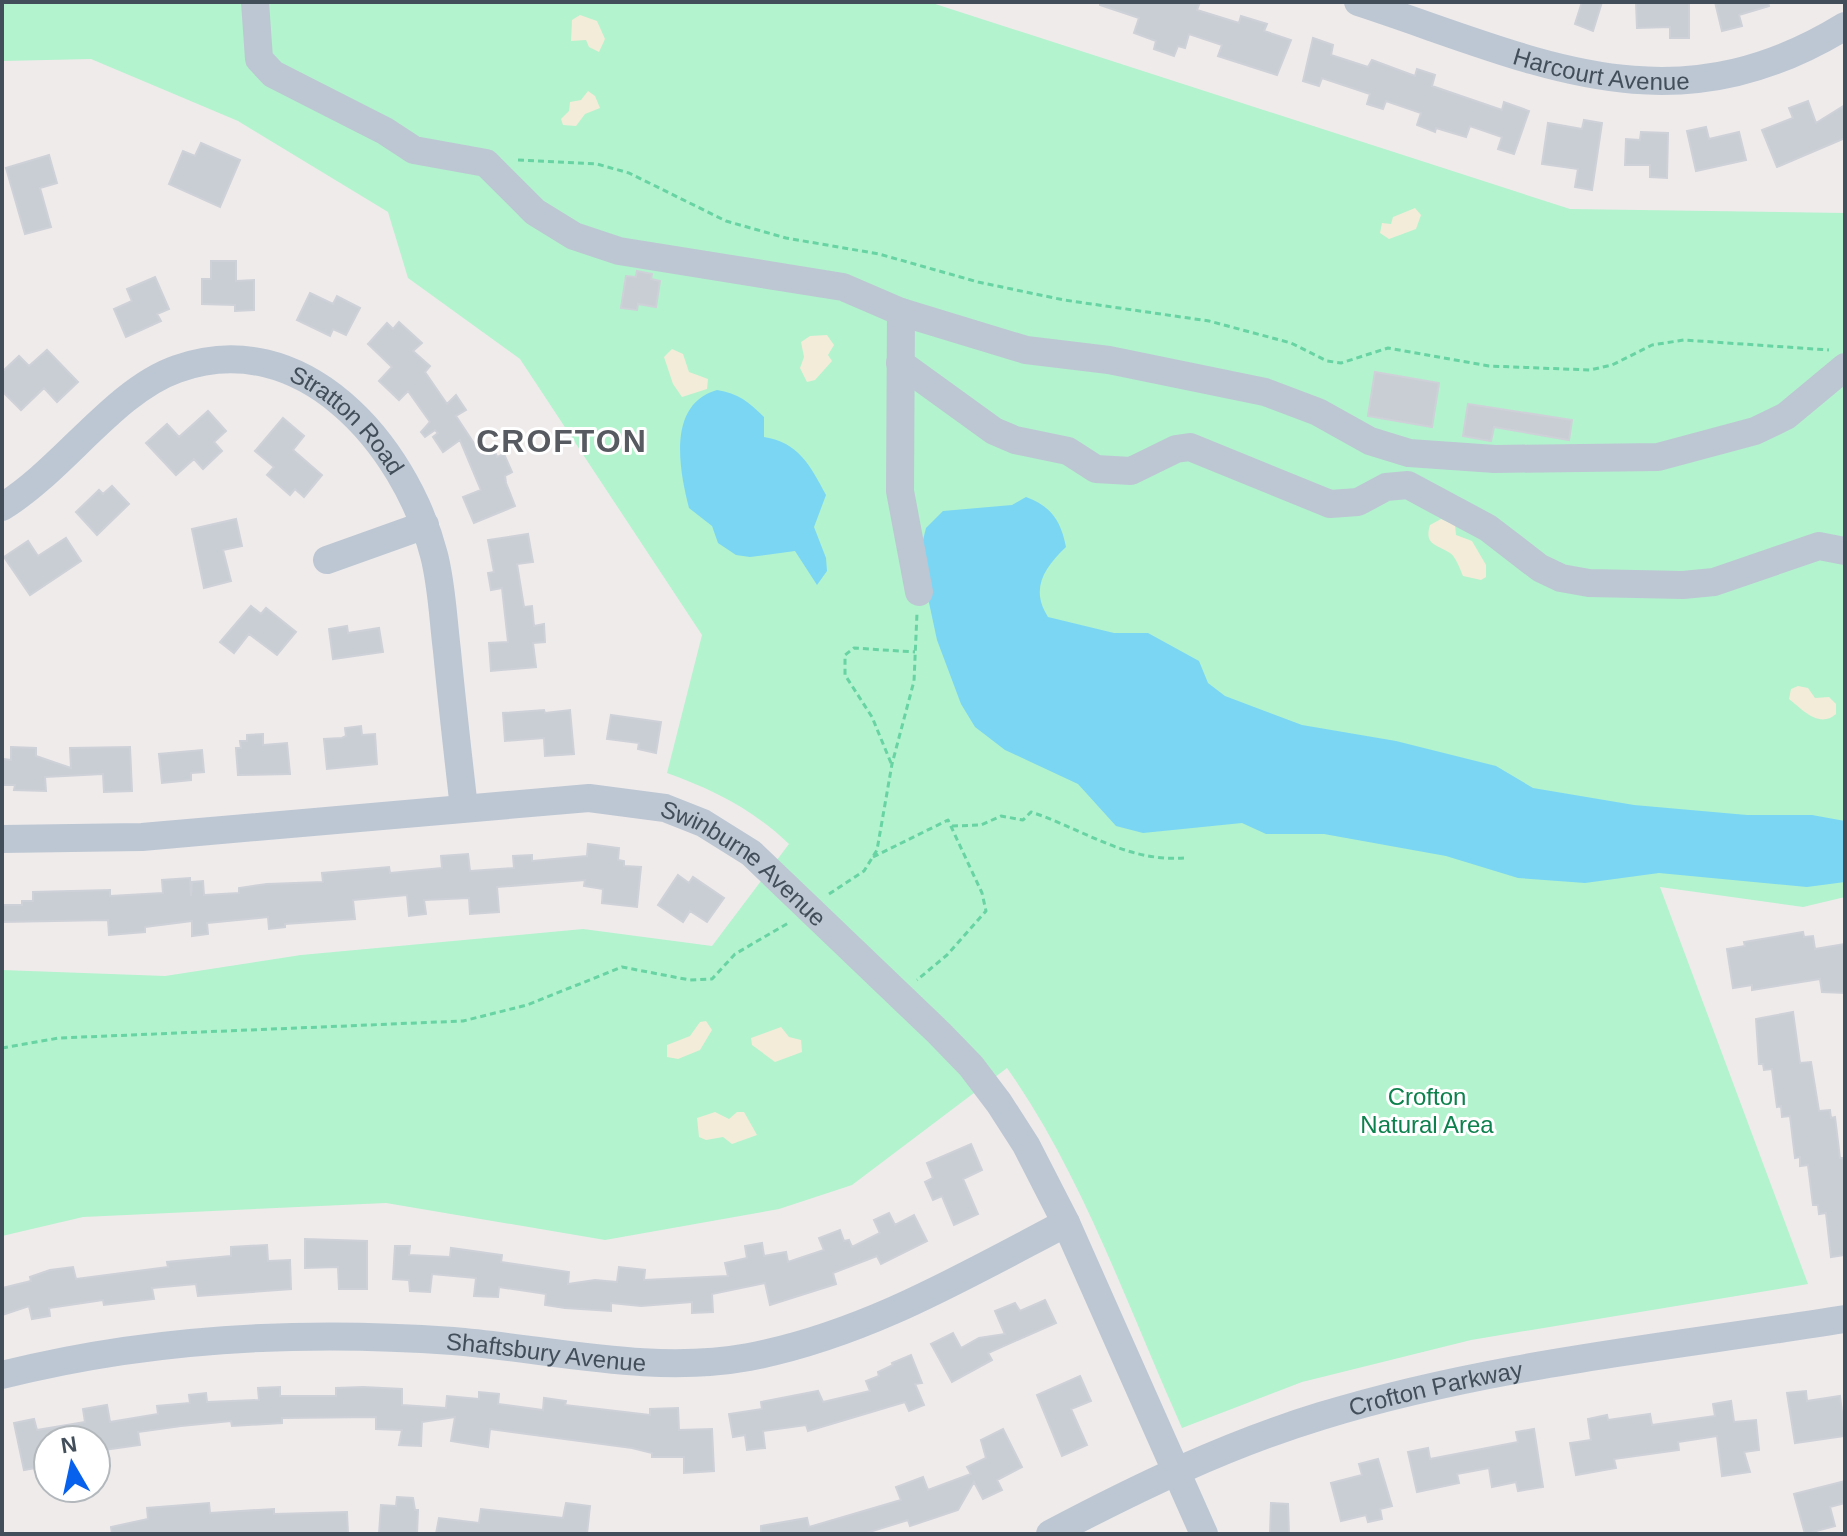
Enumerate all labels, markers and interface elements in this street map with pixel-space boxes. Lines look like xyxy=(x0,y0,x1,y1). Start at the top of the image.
street label: Harcourt Avenue xyxy=(1510,42,1690,94)
street label: Stratton Road xyxy=(286,360,410,479)
district label: CROFTON xyxy=(476,423,648,459)
street label: Swinburne Avenue xyxy=(657,794,832,931)
park label: Crofton Natural Area xyxy=(1360,1083,1494,1138)
street label: Shaftsbury Avenue xyxy=(445,1327,647,1376)
street label: Crofton Parkway xyxy=(1345,1355,1525,1421)
north arrow xyxy=(32,1424,112,1504)
text: N xyxy=(59,1431,79,1458)

